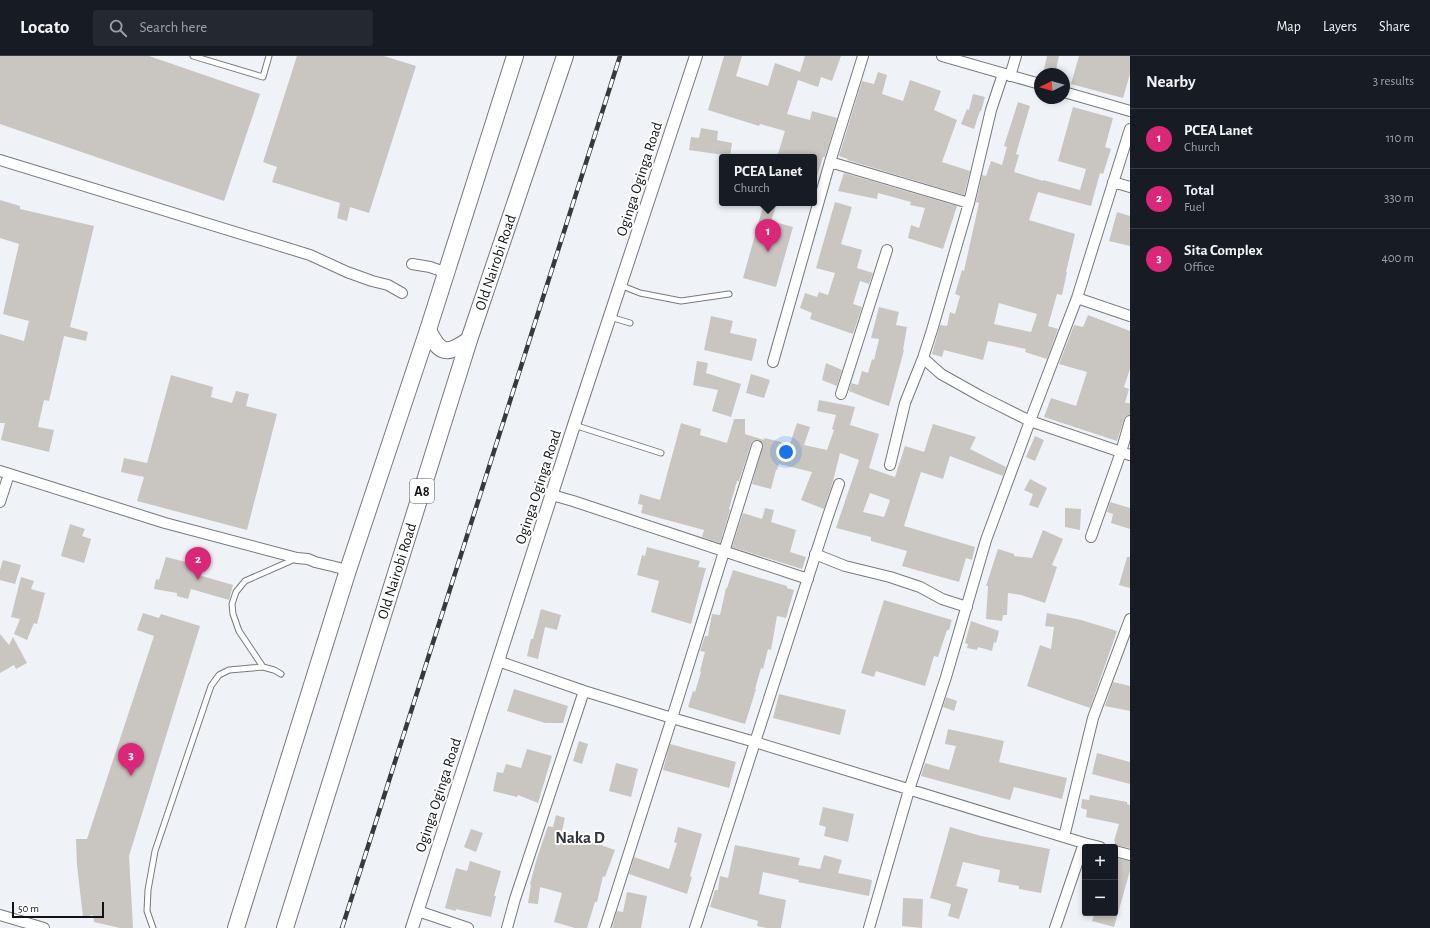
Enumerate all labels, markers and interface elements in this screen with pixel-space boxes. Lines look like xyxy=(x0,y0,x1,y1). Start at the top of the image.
search box xyxy=(93,10,373,46)
icon: search xyxy=(107,17,129,39)
text: Locato xyxy=(20,18,69,37)
text: Search here xyxy=(139,20,207,35)
text: Map xyxy=(1276,20,1301,34)
text: Layers xyxy=(1323,20,1357,34)
text: Share xyxy=(1379,20,1410,34)
north arrow xyxy=(1034,68,1070,104)
text: Nearby xyxy=(1146,73,1196,90)
text: 3 results xyxy=(1373,75,1414,88)
street label: Oginga Oginga Road xyxy=(614,120,665,238)
text: PCEA Lanet xyxy=(1184,123,1253,138)
text: 1 xyxy=(1157,132,1161,145)
text: 110 m xyxy=(1386,132,1414,145)
text: Church xyxy=(1184,141,1220,154)
popup xyxy=(719,154,817,206)
text: PCEA Lanet xyxy=(734,164,802,179)
text: Church xyxy=(734,182,770,195)
text: Total xyxy=(1184,183,1214,198)
text: 2 xyxy=(1156,192,1162,205)
text: 330 m xyxy=(1384,192,1414,205)
text: Fuel xyxy=(1184,201,1205,214)
street label: Old Nairobi Road xyxy=(473,213,519,312)
pin: 1 xyxy=(755,219,781,252)
text: Sita Complex xyxy=(1184,243,1263,258)
text: 3 xyxy=(1156,252,1162,265)
text: 400 m xyxy=(1381,252,1414,265)
text: Office xyxy=(1184,261,1214,274)
street label: Oginga Oginga Road xyxy=(513,428,564,546)
your location xyxy=(776,442,796,462)
road number: A8 xyxy=(410,479,434,503)
street label: Old Nairobi Road xyxy=(375,521,419,621)
pin: 2 xyxy=(185,547,211,580)
street label: Oginga Oginga Road xyxy=(413,736,464,854)
pin: 3 xyxy=(118,743,144,776)
district label: Naka D xyxy=(555,829,605,846)
map controls xyxy=(1082,844,1118,916)
button: + xyxy=(1082,844,1118,880)
button: − xyxy=(1082,880,1118,916)
scale bar xyxy=(12,900,104,919)
text: 50 m xyxy=(18,903,39,914)

